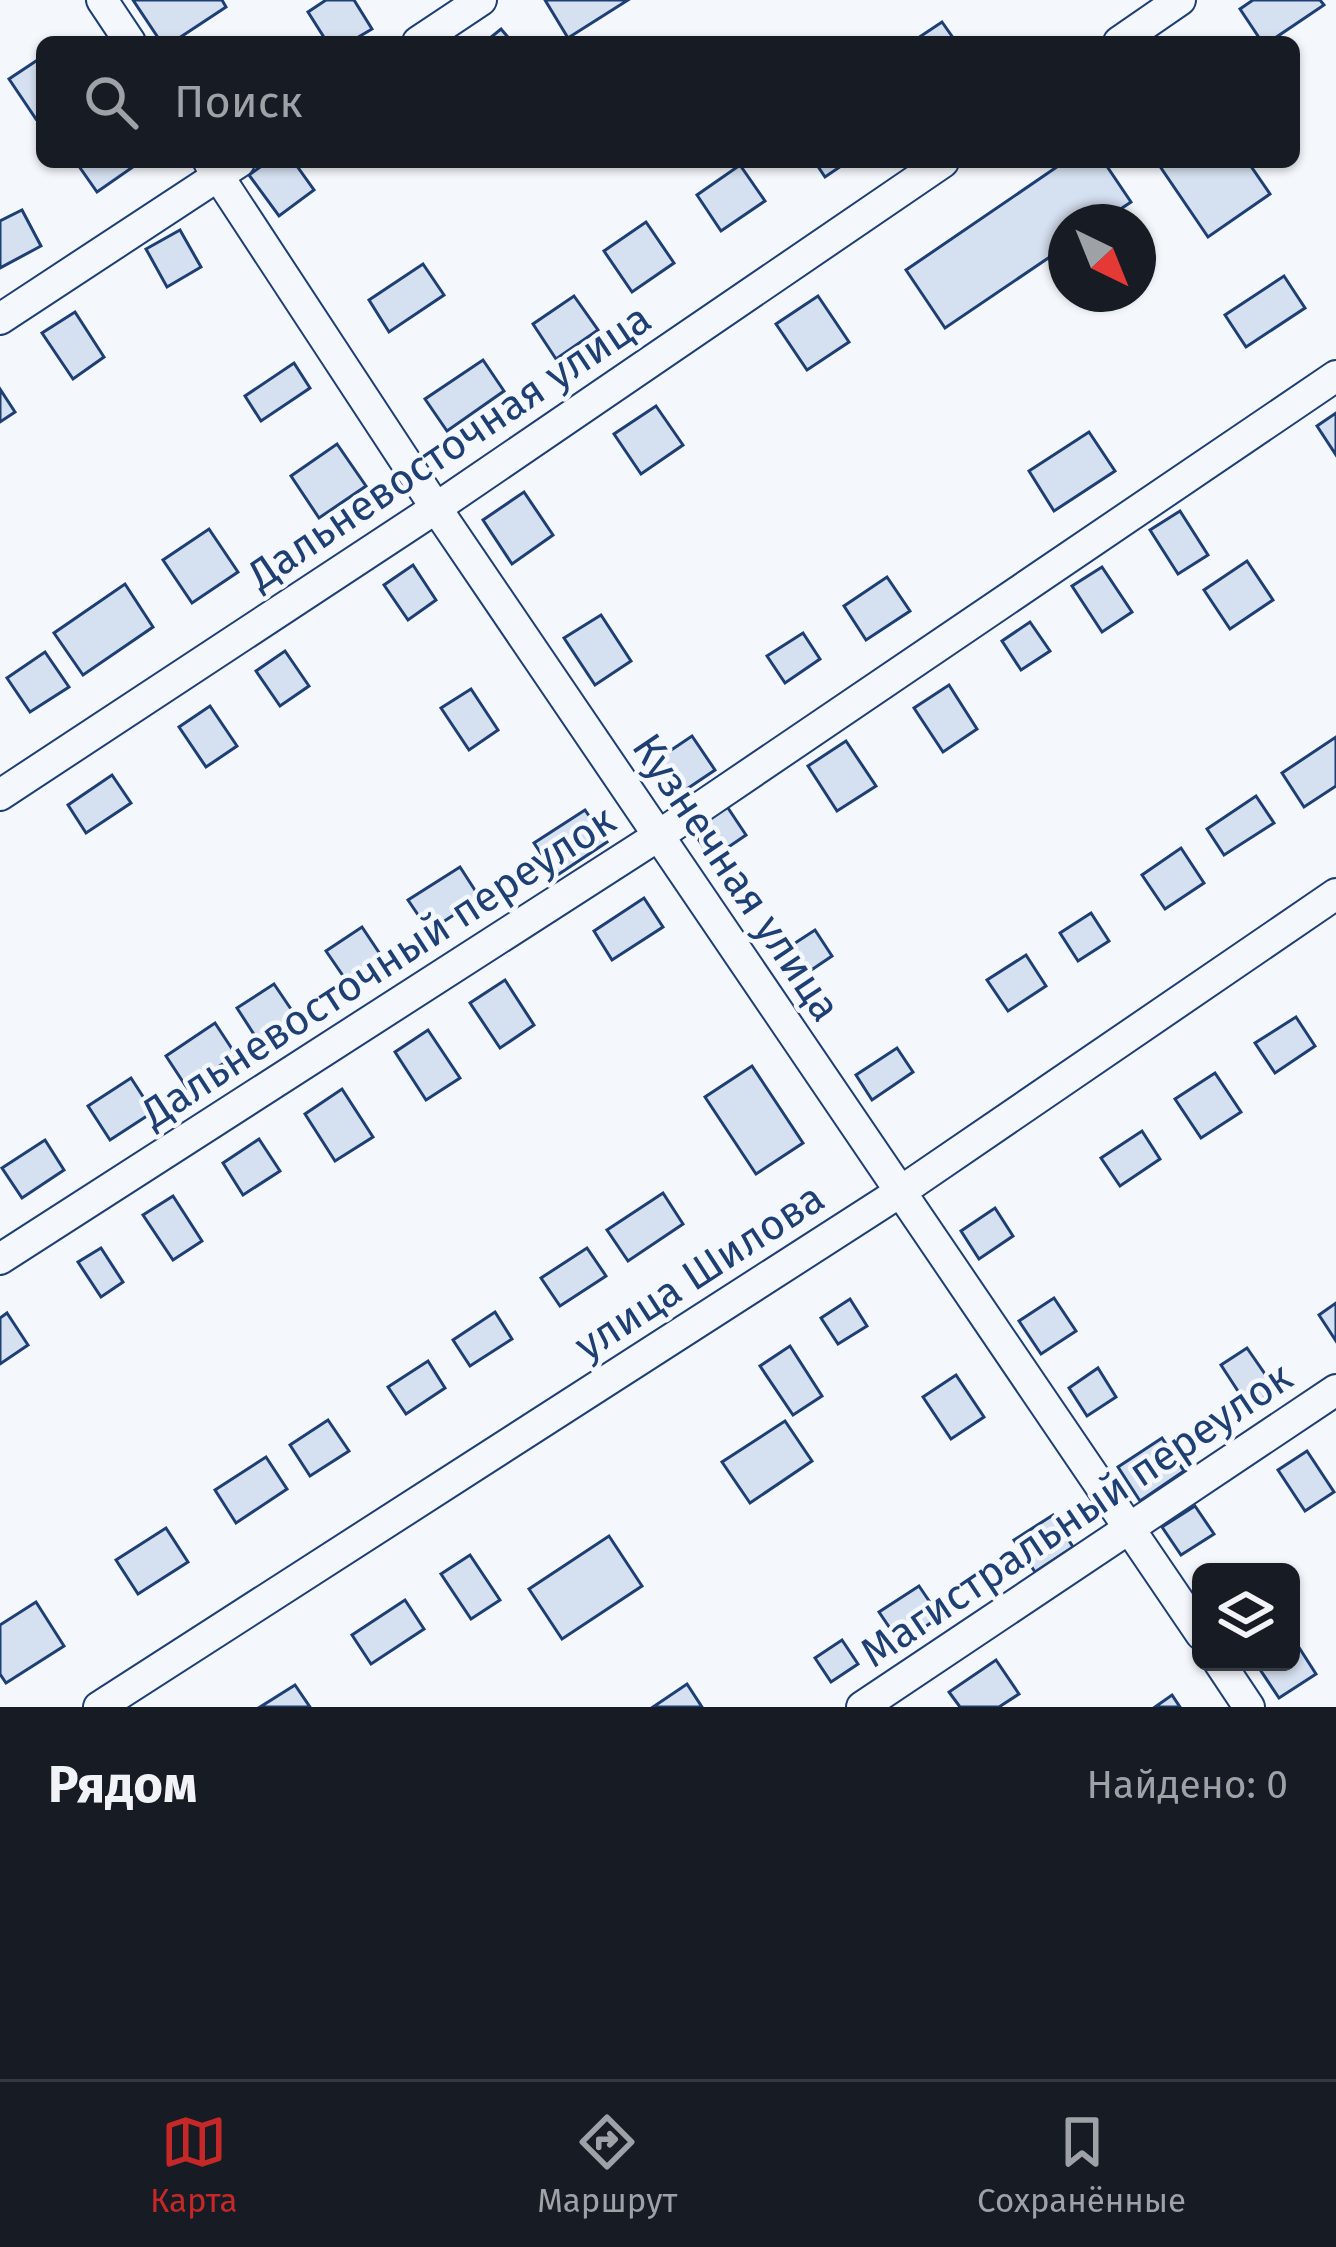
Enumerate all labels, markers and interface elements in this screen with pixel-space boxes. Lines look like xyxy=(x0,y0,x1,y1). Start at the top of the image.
search box xyxy=(36,36,1300,168)
icon: search xyxy=(78,69,144,135)
text: Поиск xyxy=(174,75,303,129)
north arrow xyxy=(1048,204,1156,312)
street label: Дальневосточная улица xyxy=(238,293,660,601)
street label: Кузнечная улица xyxy=(622,724,851,1031)
street label: Дальневосточный переулок xyxy=(132,795,625,1139)
street label: улица Шилова xyxy=(566,1173,834,1371)
street label: Магистральный переулок xyxy=(852,1352,1302,1678)
map controls xyxy=(1192,1563,1300,1671)
button: layers xyxy=(1192,1563,1300,1671)
text: Рядом xyxy=(48,1754,197,1816)
text: Найдено: 0 xyxy=(1087,1762,1288,1808)
tab: Карта xyxy=(150,2109,237,2221)
tab: Маршрут xyxy=(537,2109,677,2221)
tab: Сохранённые xyxy=(977,2109,1186,2221)

